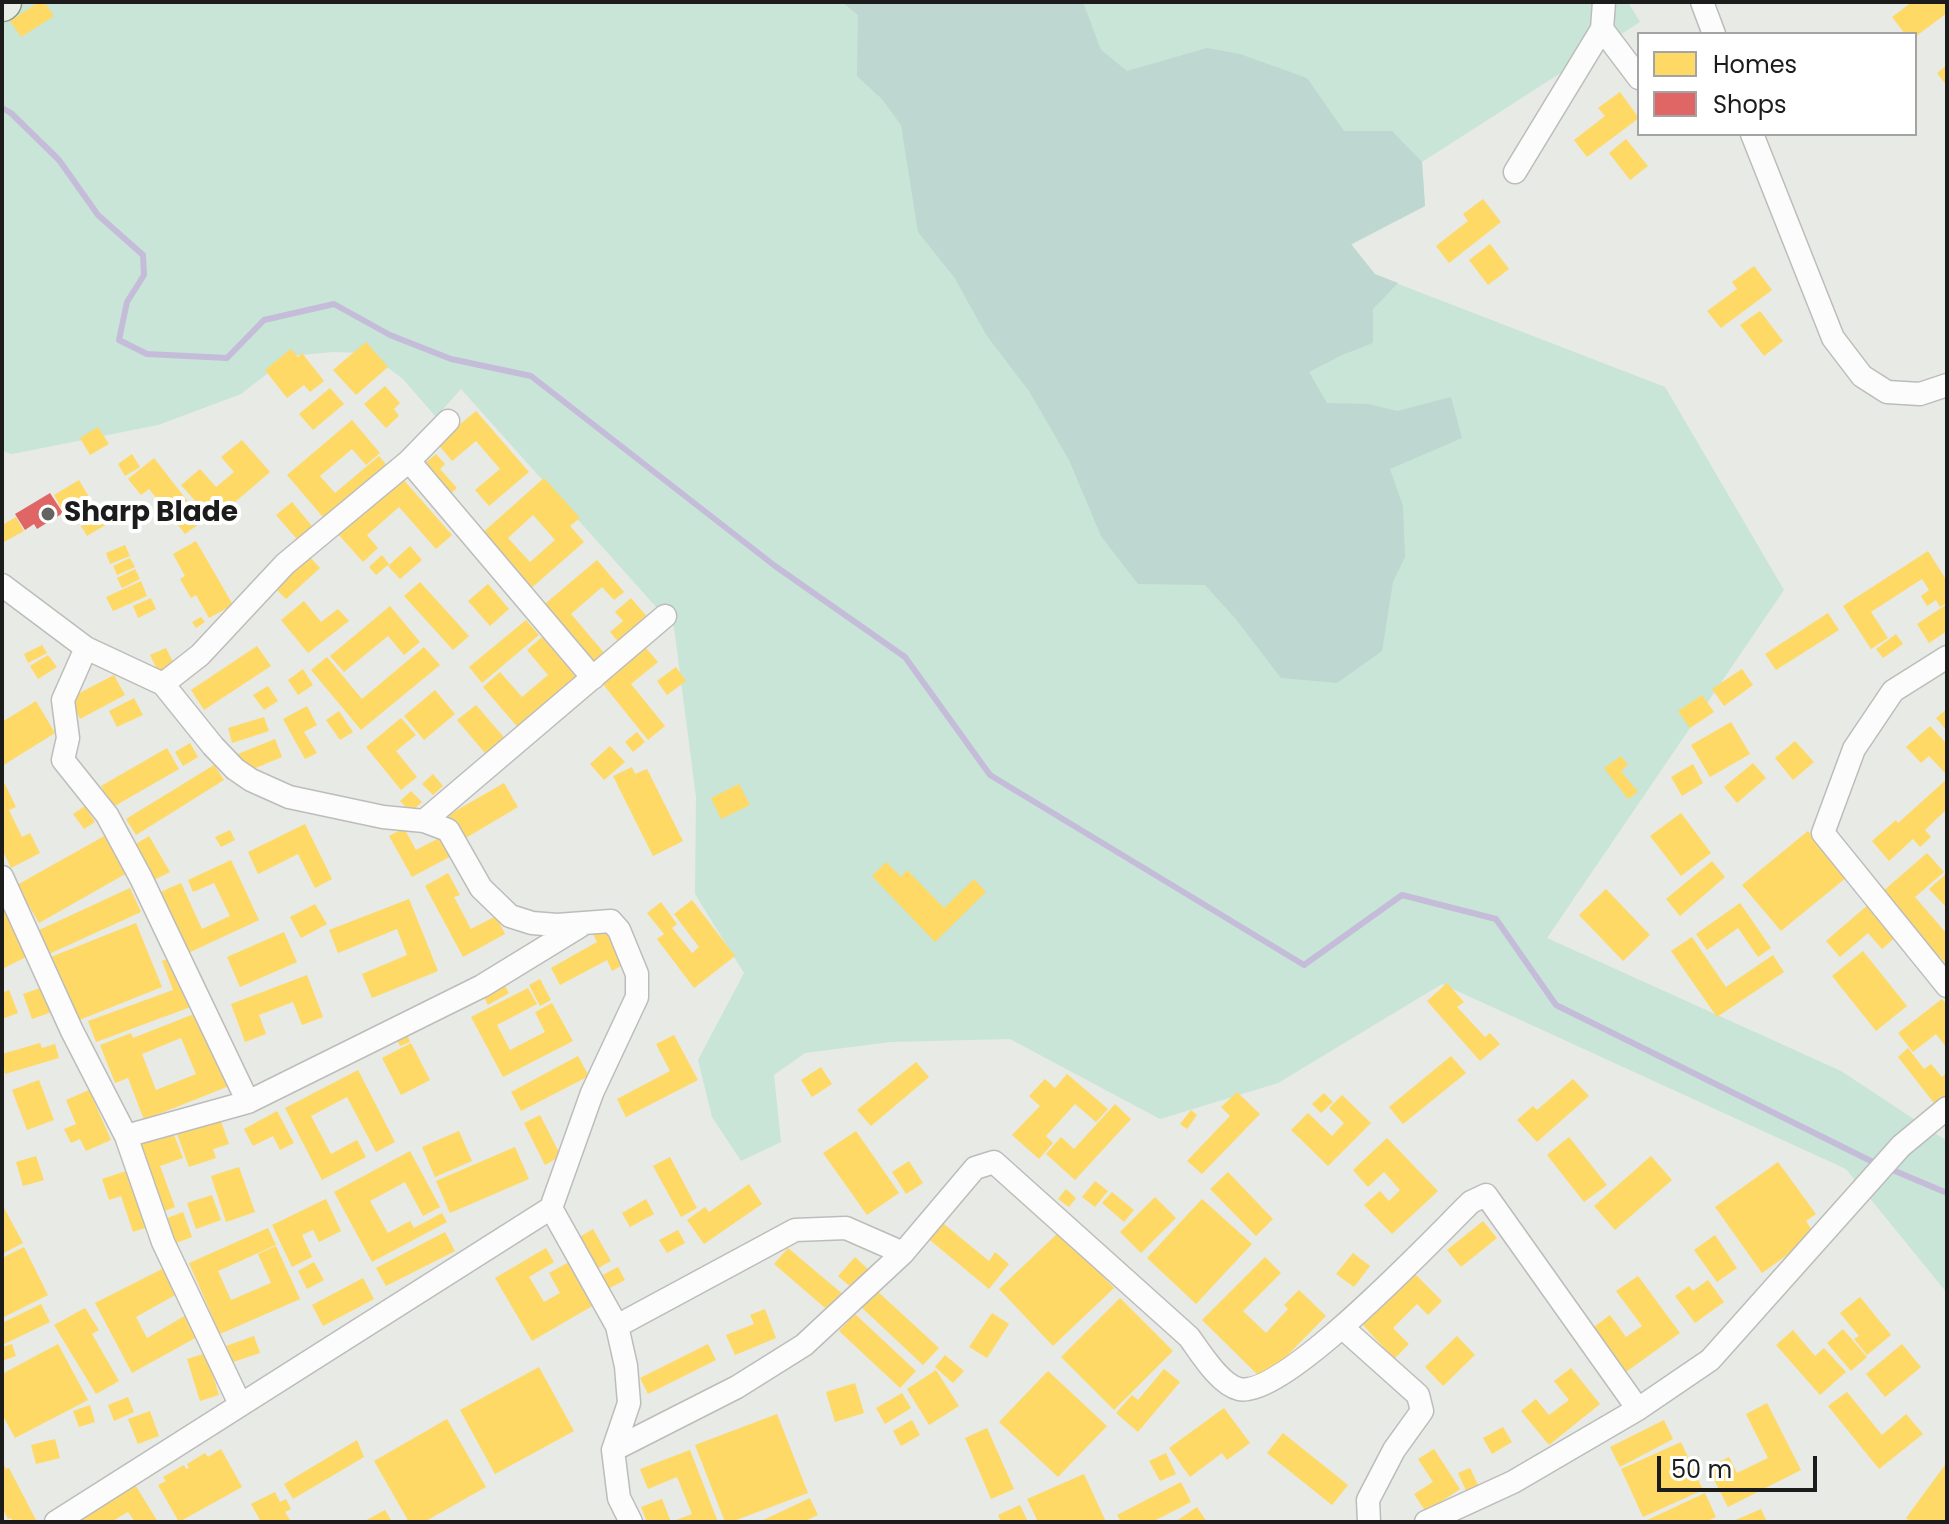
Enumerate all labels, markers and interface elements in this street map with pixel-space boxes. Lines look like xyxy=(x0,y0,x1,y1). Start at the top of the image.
legend xyxy=(1637,32,1917,136)
text: Homes xyxy=(1713,48,1797,81)
text: Shops xyxy=(1713,88,1787,121)
place label: Sharp Blade xyxy=(64,497,238,531)
marker: Sharp Blade xyxy=(39,505,57,523)
scale bar xyxy=(1661,1440,1821,1490)
text: 50 m xyxy=(1671,1453,1732,1486)

